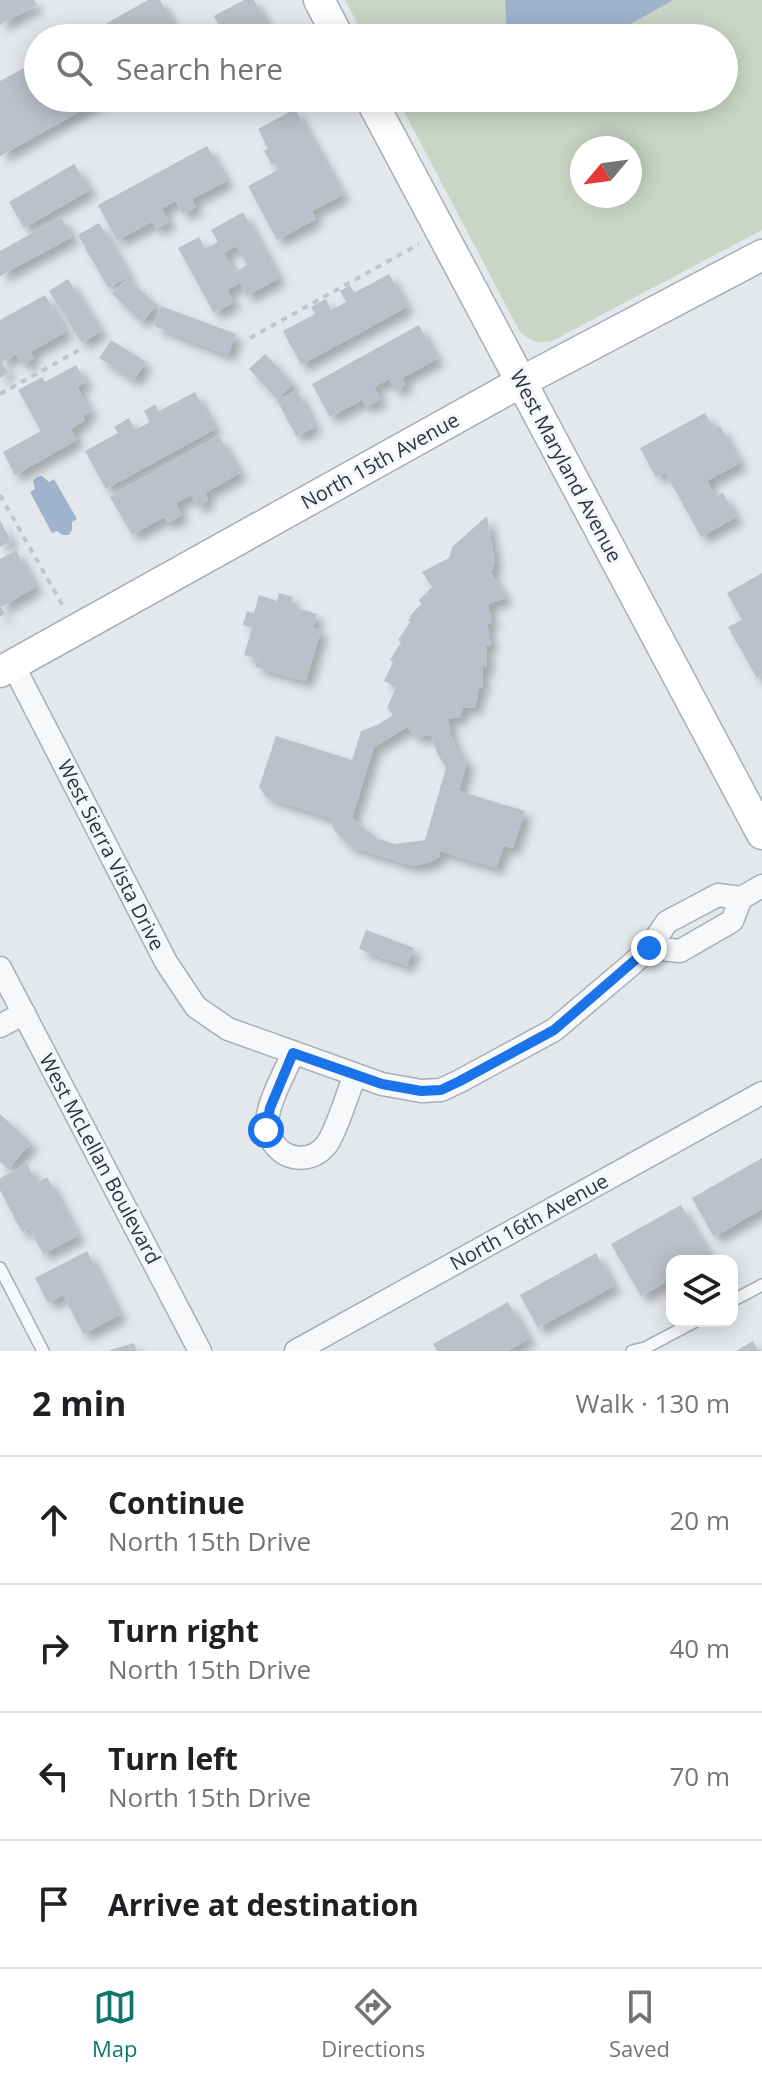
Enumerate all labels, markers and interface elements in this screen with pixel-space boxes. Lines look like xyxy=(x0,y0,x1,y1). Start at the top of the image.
search box xyxy=(24,24,738,112)
icon: search xyxy=(52,46,96,90)
text: Search here xyxy=(116,48,283,89)
north arrow xyxy=(570,136,642,208)
street label: West Maryland Avenue xyxy=(504,365,629,567)
street label: North 15th Avenue xyxy=(296,406,464,515)
street label: West Sierra Vista Drive xyxy=(52,755,171,955)
route end xyxy=(631,930,667,966)
street label: West McLellan Boulevard xyxy=(33,1049,167,1269)
route start xyxy=(248,1112,284,1148)
street label: North 16th Avenue xyxy=(445,1167,613,1276)
map controls xyxy=(666,1255,738,1327)
button: layers xyxy=(666,1255,738,1327)
text: 2 min xyxy=(32,1380,126,1426)
text: Walk · 130 m xyxy=(576,1385,730,1421)
text: Continue xyxy=(108,1482,245,1523)
icon: ahead xyxy=(32,1498,76,1542)
text: 20 m xyxy=(669,1502,730,1538)
text: North 15th Drive xyxy=(108,1523,311,1559)
text: Turn right xyxy=(108,1610,259,1651)
icon: right xyxy=(32,1626,76,1670)
text: 40 m xyxy=(669,1630,730,1666)
text: North 15th Drive xyxy=(108,1651,311,1687)
text: Turn left xyxy=(108,1738,238,1779)
icon: left xyxy=(32,1754,76,1798)
text: 70 m xyxy=(669,1758,730,1794)
text: North 15th Drive xyxy=(108,1779,311,1815)
icon: arrive xyxy=(32,1882,76,1926)
text: Arrive at destination xyxy=(108,1884,419,1925)
tab: Map xyxy=(92,1985,137,2063)
tab: Directions xyxy=(321,1985,425,2063)
tab: Saved xyxy=(609,1985,670,2063)

